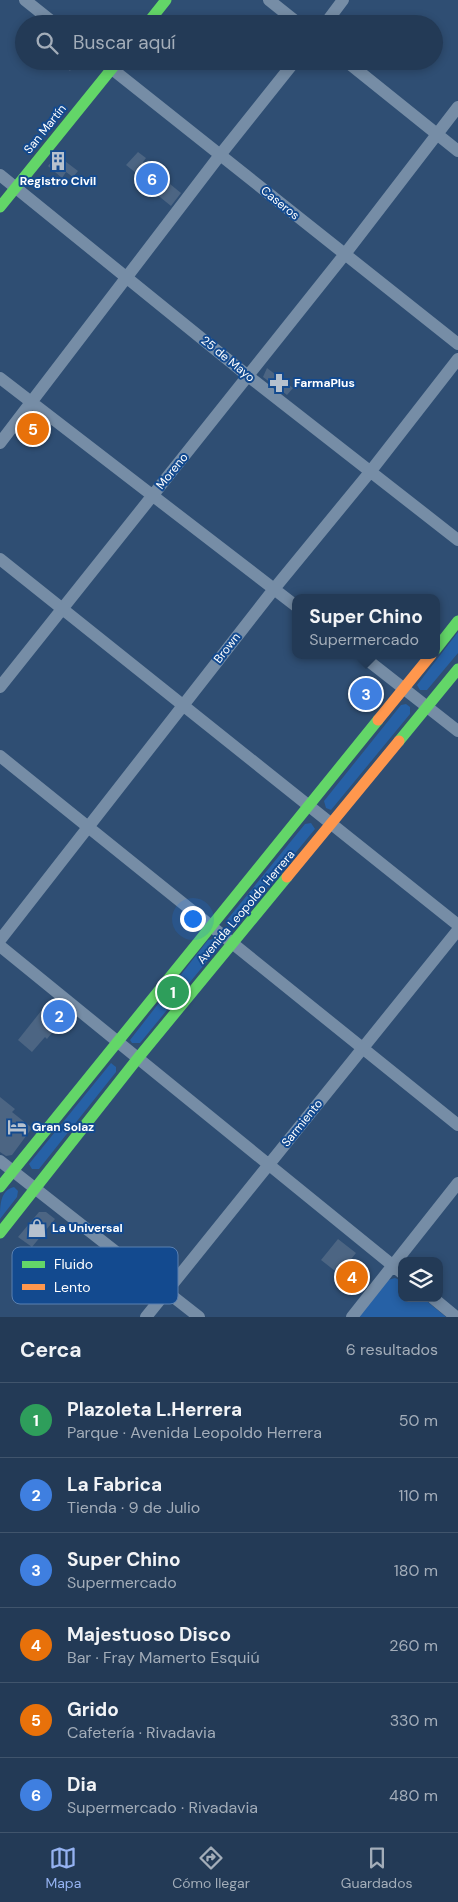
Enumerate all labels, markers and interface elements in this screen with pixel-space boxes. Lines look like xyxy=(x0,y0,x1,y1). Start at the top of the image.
search box xyxy=(15,15,443,70)
icon: search xyxy=(33,29,61,57)
text: Buscar aquí xyxy=(73,30,176,55)
street label: San Martín xyxy=(20,101,70,157)
building icon: Registro Civil xyxy=(47,150,69,172)
pin: 6 xyxy=(136,160,168,198)
place label: Registro Civil xyxy=(20,173,96,189)
street label: Caseros xyxy=(257,183,303,223)
street label: 25 de Mayo xyxy=(198,332,258,386)
pharmacy icon: FarmaPlus xyxy=(268,372,290,394)
place label: FarmaPlus xyxy=(294,375,355,391)
pin: 5 xyxy=(17,410,49,448)
street label: Moreno xyxy=(152,450,192,492)
popup xyxy=(292,594,440,659)
text: Super Chino xyxy=(309,604,423,629)
street label: Brown xyxy=(210,629,244,666)
text: Supermercado xyxy=(309,629,419,650)
pin: 3 xyxy=(350,675,382,713)
street label: Avenida Leopoldo Herrera xyxy=(194,847,298,967)
your location xyxy=(180,906,206,932)
pin: 1 xyxy=(157,973,189,1011)
pin: 2 xyxy=(43,997,75,1035)
street label: Sarmiento xyxy=(278,1096,326,1150)
hotel icon: Gran Solaz xyxy=(6,1116,28,1138)
place label: Gran Solaz xyxy=(32,1119,94,1135)
shop icon: La Universal xyxy=(26,1217,48,1239)
place label: La Universal xyxy=(52,1220,123,1236)
legend xyxy=(12,1247,178,1304)
text: Fluido xyxy=(54,1255,93,1273)
map controls xyxy=(398,1257,443,1302)
button: layers xyxy=(398,1257,443,1302)
pin: 4 xyxy=(336,1258,368,1296)
text: Lento xyxy=(54,1278,91,1296)
text: Cerca xyxy=(20,1336,82,1364)
text: 6 resultados xyxy=(346,1339,438,1360)
text: Plazoleta L.Herrera xyxy=(67,1397,242,1422)
text: 1 xyxy=(33,1410,39,1431)
text: 50 m xyxy=(399,1410,438,1431)
text: Parque · Avenida Leopoldo Herrera xyxy=(67,1422,322,1443)
text: La Fabrica xyxy=(67,1472,162,1497)
text: 2 xyxy=(31,1485,41,1506)
text: 110 m xyxy=(399,1485,438,1506)
text: Tienda · 9 de Julio xyxy=(67,1497,200,1518)
text: Super Chino xyxy=(67,1547,181,1572)
text: 3 xyxy=(31,1560,41,1581)
text: 180 m xyxy=(394,1560,438,1581)
text: Supermercado xyxy=(67,1572,177,1593)
text: Majestuoso Disco xyxy=(67,1622,231,1647)
text: 4 xyxy=(31,1635,41,1656)
text: 260 m xyxy=(389,1635,438,1656)
text: Bar · Fray Mamerto Esquiú xyxy=(67,1647,260,1668)
text: Grido xyxy=(67,1697,119,1722)
text: 5 xyxy=(31,1710,41,1731)
text: 330 m xyxy=(390,1710,438,1731)
text: Cafetería · Rivadavia xyxy=(67,1722,216,1743)
text: Dia xyxy=(67,1772,97,1797)
text: 6 xyxy=(31,1785,41,1806)
text: 480 m xyxy=(389,1785,438,1806)
text: Supermercado · Rivadavia xyxy=(67,1797,258,1818)
tab: Mapa xyxy=(45,1844,81,1892)
tab: Cómo llegar xyxy=(172,1844,250,1892)
tab: Guardados xyxy=(341,1844,412,1892)

